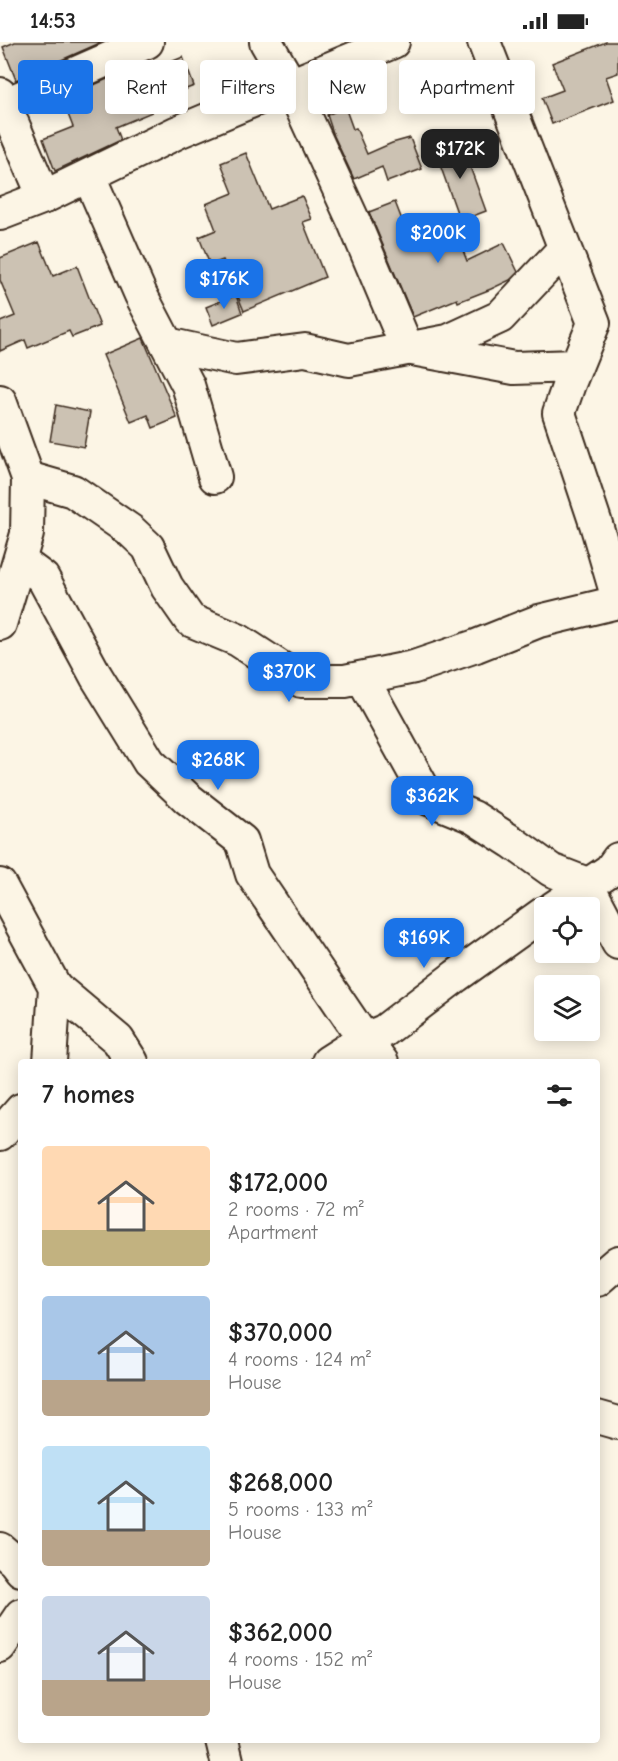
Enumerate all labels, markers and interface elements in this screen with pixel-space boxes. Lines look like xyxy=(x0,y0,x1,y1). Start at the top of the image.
text: 14:53 xyxy=(30,8,76,34)
chip: Buy xyxy=(18,60,93,114)
chip: Rent xyxy=(105,60,188,114)
chip: Filters xyxy=(200,60,296,114)
chip: New xyxy=(308,60,387,114)
chip: Apartment xyxy=(399,60,535,114)
pin: $172K xyxy=(418,129,502,180)
text: $172K xyxy=(435,137,485,160)
pin: $200K xyxy=(396,213,480,264)
text: $200K xyxy=(410,221,466,244)
pin: $176K xyxy=(182,259,266,310)
text: $176K xyxy=(199,267,249,290)
pin: $370K xyxy=(247,652,331,703)
text: $370K xyxy=(262,660,316,683)
pin: $268K xyxy=(176,740,260,791)
text: $268K xyxy=(191,748,245,771)
pin: $362K xyxy=(390,776,474,827)
text: $362K xyxy=(405,784,459,807)
map controls xyxy=(534,897,600,1041)
button: locate xyxy=(534,897,600,963)
pin: $169K xyxy=(382,918,466,969)
text: $169K xyxy=(398,926,450,949)
button: layers xyxy=(534,975,600,1041)
icon: filters xyxy=(543,1079,576,1112)
text: 7 homes xyxy=(42,1080,135,1110)
text: $172,000 xyxy=(228,1168,328,1198)
icon: home xyxy=(90,1170,162,1242)
text: 2 rooms · 72 m² xyxy=(228,1198,364,1221)
text: Apartment xyxy=(228,1221,318,1244)
text: $370,000 xyxy=(228,1318,333,1348)
icon: home xyxy=(90,1320,162,1392)
text: 4 rooms · 124 m² xyxy=(228,1348,371,1371)
text: House xyxy=(228,1371,282,1394)
text: $268,000 xyxy=(228,1468,333,1498)
icon: home xyxy=(90,1470,162,1542)
text: 5 rooms · 133 m² xyxy=(228,1498,372,1521)
text: House xyxy=(228,1521,282,1544)
text: $362,000 xyxy=(228,1618,333,1648)
icon: home xyxy=(90,1620,162,1692)
text: 4 rooms · 152 m² xyxy=(228,1648,372,1671)
text: House xyxy=(228,1671,282,1694)

